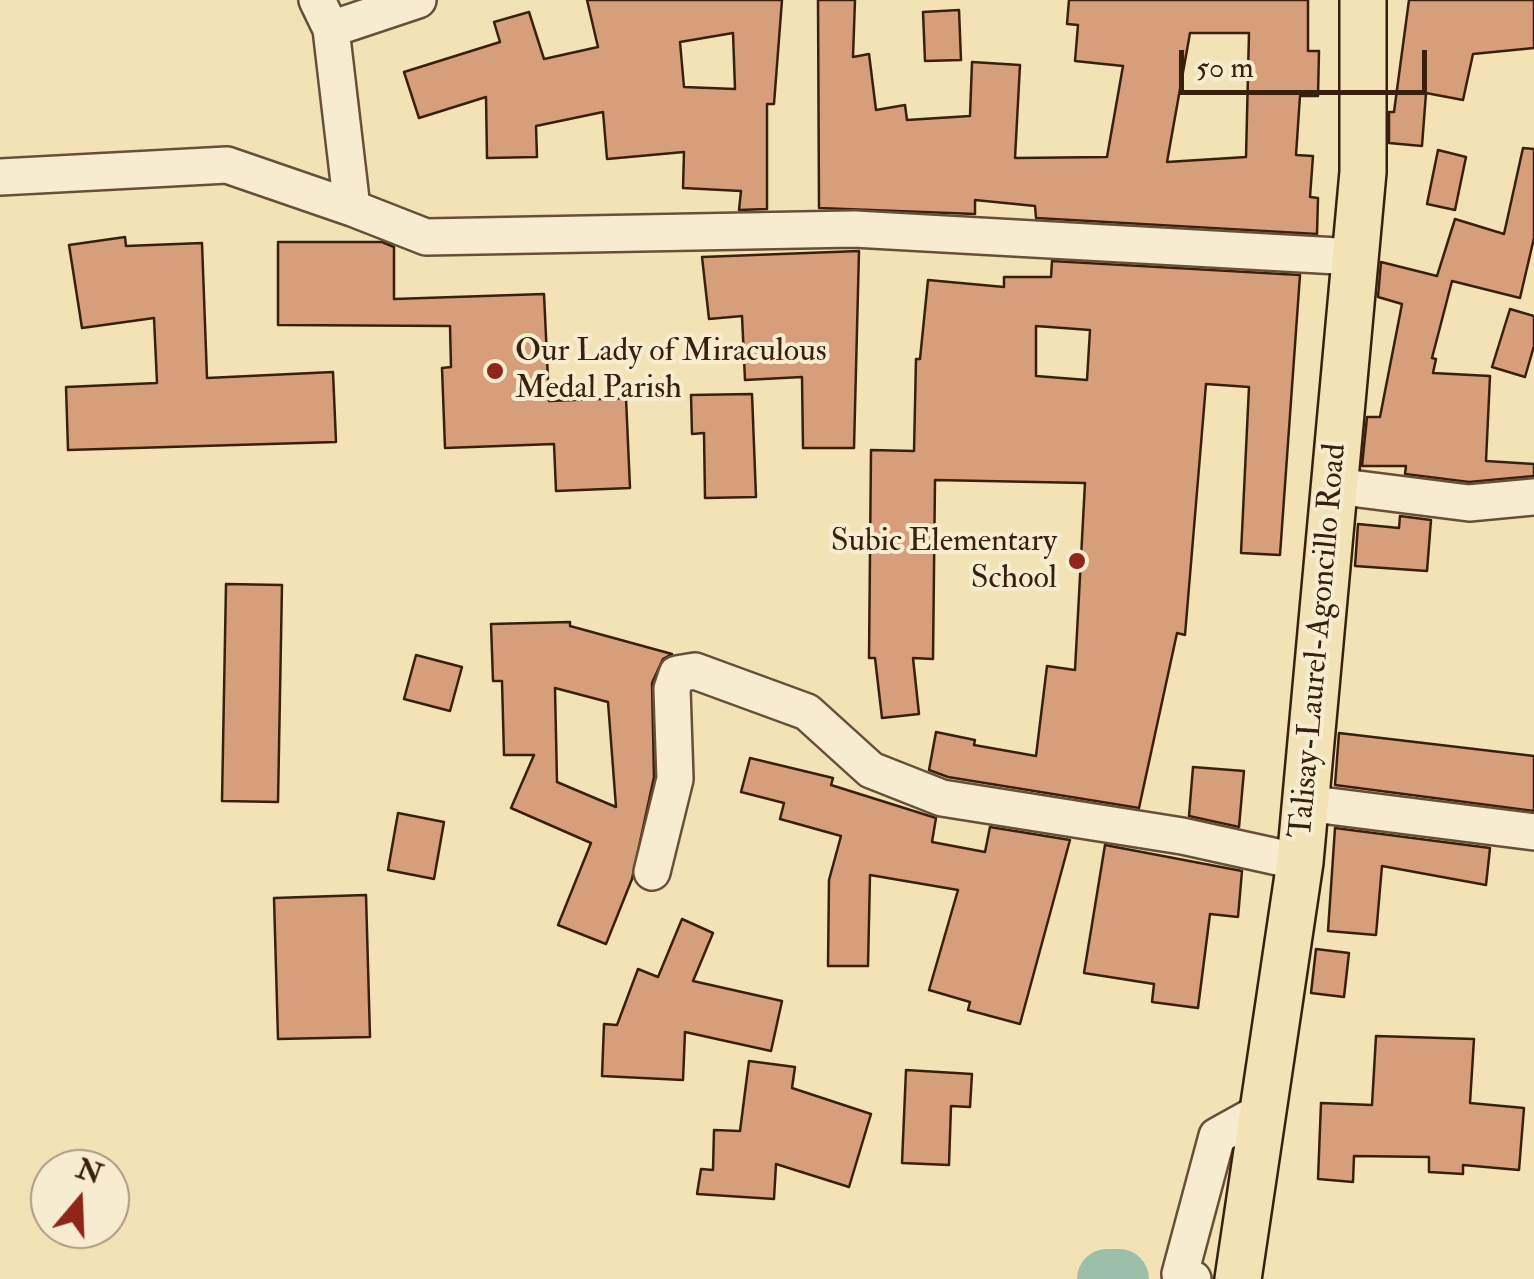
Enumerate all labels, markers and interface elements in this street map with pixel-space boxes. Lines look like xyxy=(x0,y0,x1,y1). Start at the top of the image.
scale bar xyxy=(1184,30,1432,92)
text: 50 m xyxy=(1196,49,1254,86)
place label: Our Lady of Miraculous Medal Parish xyxy=(515,334,827,409)
marker: Our Lady of Miraculous Medal Parish xyxy=(484,360,506,382)
street label: Talisay-Laurel-Agoncillo Road xyxy=(1284,442,1356,840)
place label: Subic Elementary School xyxy=(831,524,1057,599)
marker: Subic Elementary School xyxy=(1066,550,1088,572)
north arrow xyxy=(30,1149,130,1249)
text: N xyxy=(72,1151,107,1193)

